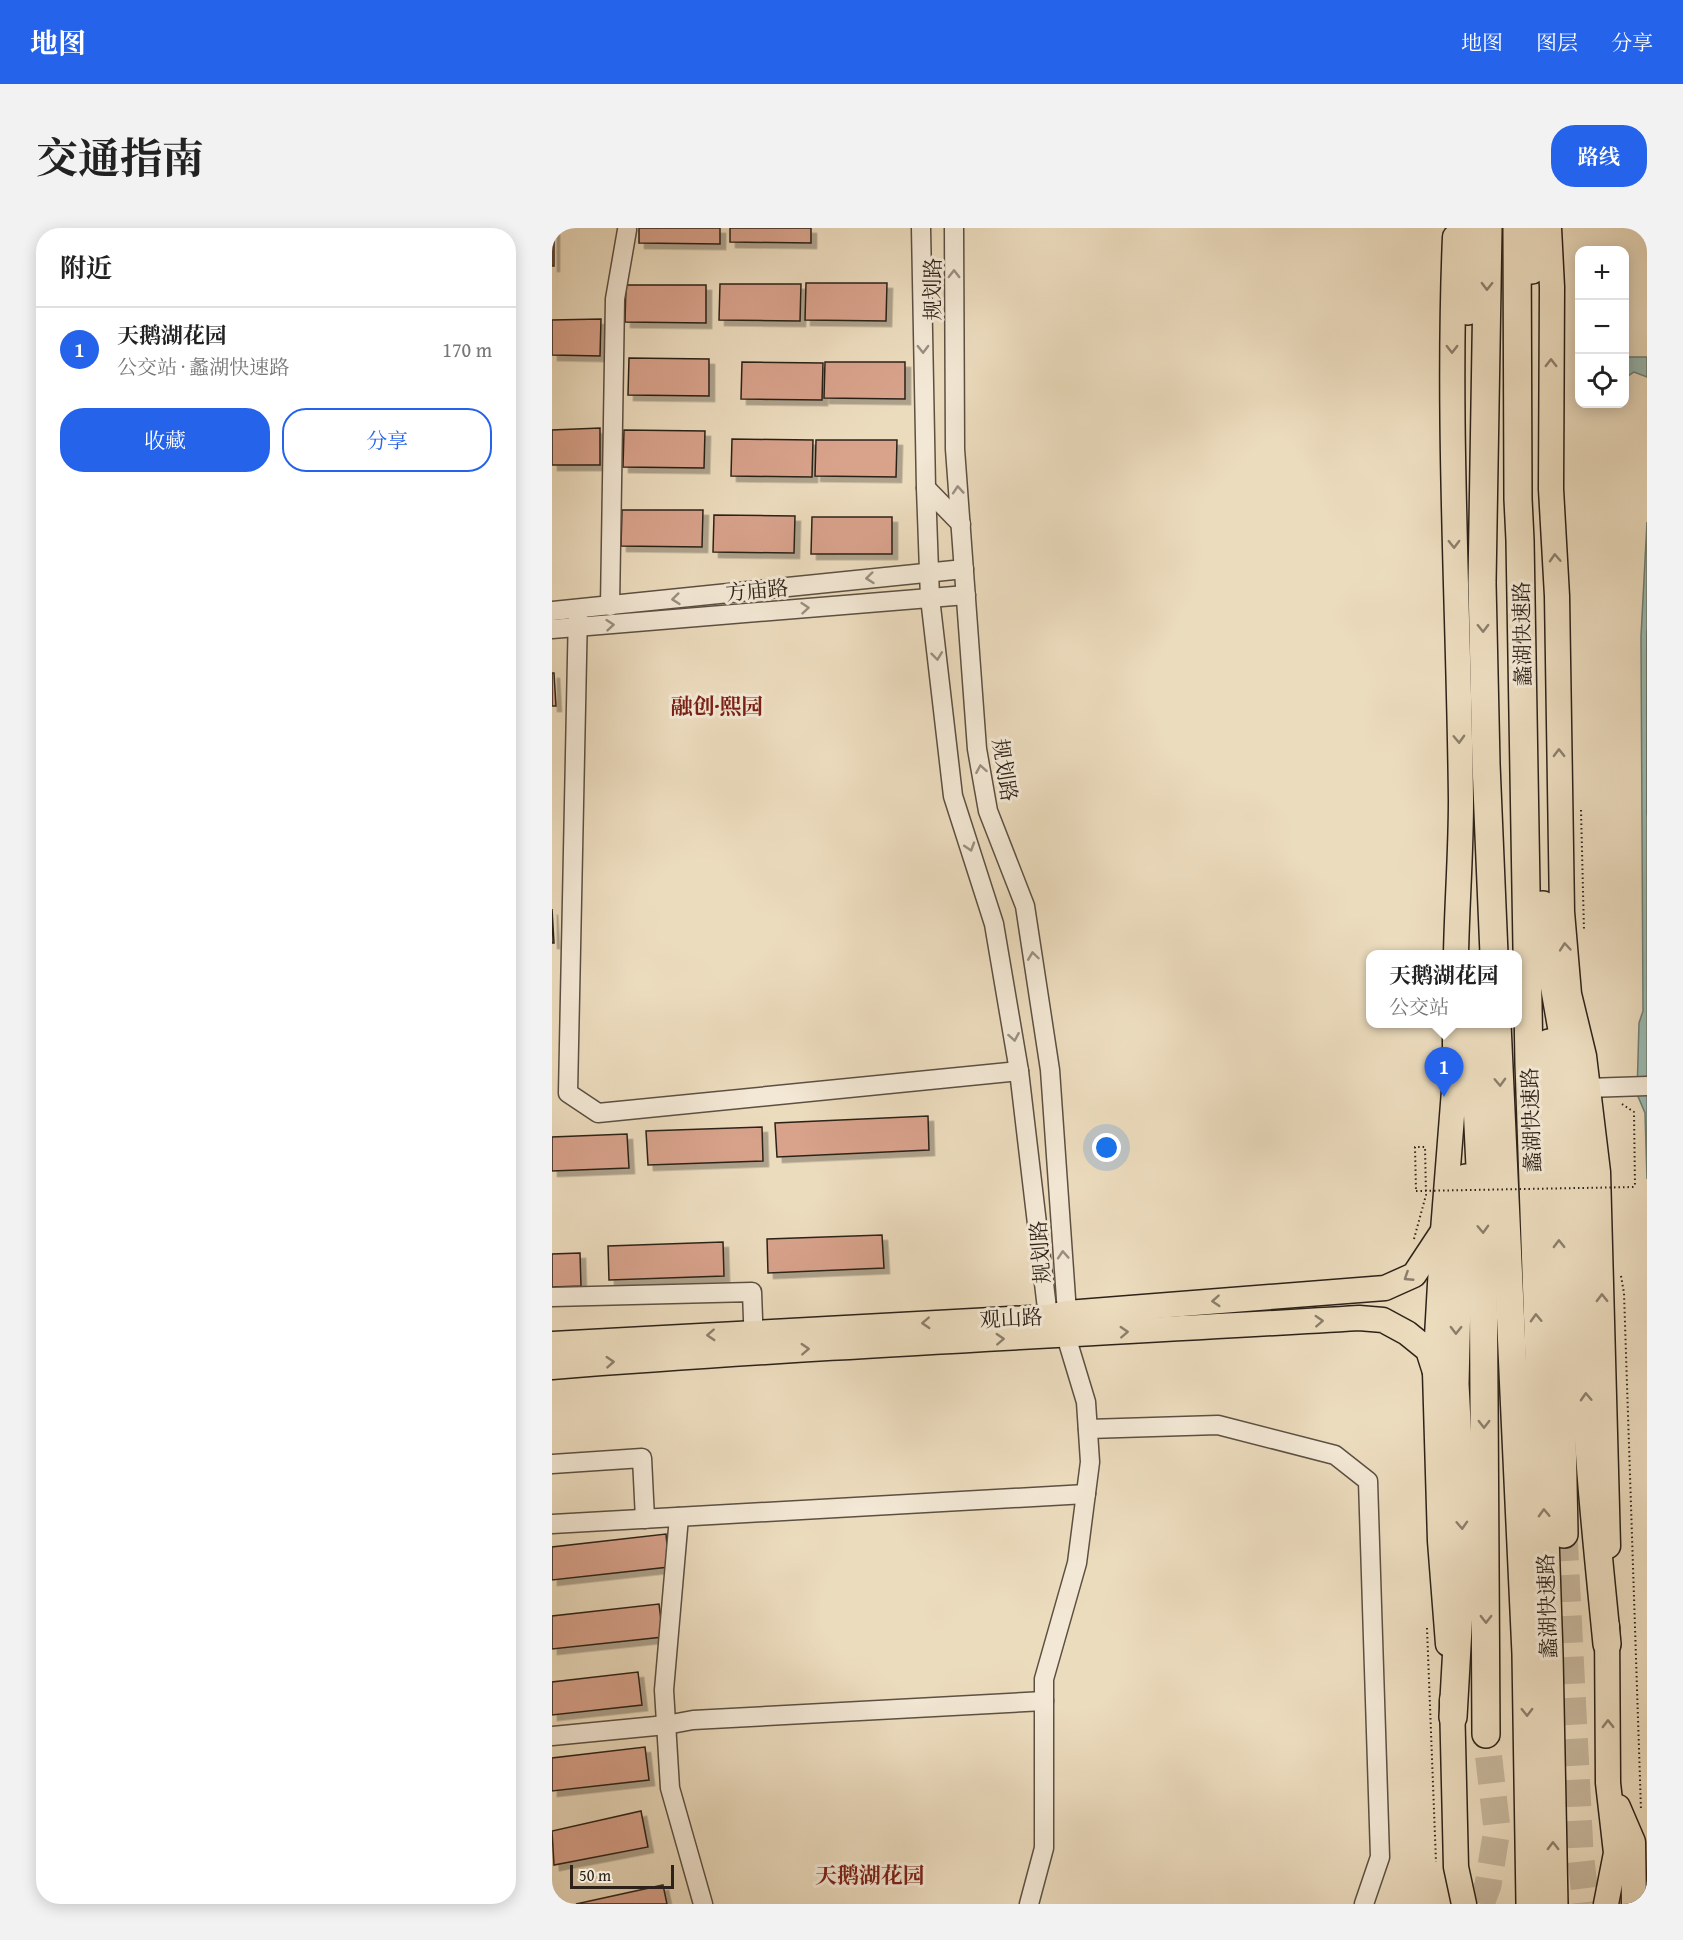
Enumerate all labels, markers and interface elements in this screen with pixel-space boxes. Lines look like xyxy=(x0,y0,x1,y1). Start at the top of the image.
text: 地图 xyxy=(30,22,86,63)
text: 地图 xyxy=(1461,27,1503,58)
text: 图层 xyxy=(1536,27,1578,58)
text: 分享 xyxy=(1611,27,1653,58)
button: 路线 xyxy=(1551,125,1647,187)
text: 交通指南 xyxy=(36,127,204,188)
map controls xyxy=(1575,246,1629,408)
button: + xyxy=(1575,246,1629,300)
text: 附近 xyxy=(60,248,112,287)
street label: 规划路 xyxy=(917,258,948,321)
one-way arrow xyxy=(948,270,961,279)
one-way arrow xyxy=(1480,282,1493,291)
button: − xyxy=(1575,300,1629,354)
text: 天鹅湖花园 xyxy=(117,319,227,351)
text: 1 xyxy=(74,335,85,364)
text: 170 m xyxy=(442,335,492,364)
one-way arrow xyxy=(917,345,930,354)
one-way arrow xyxy=(1446,345,1458,354)
text: 公交站 · 蠡湖快速路 xyxy=(117,352,289,381)
button: locate xyxy=(1575,354,1629,408)
one-way arrow xyxy=(1545,358,1558,367)
button: 收藏 xyxy=(60,408,270,472)
button: 分享 xyxy=(282,408,492,472)
one-way arrow xyxy=(952,485,965,494)
one-way arrow xyxy=(1448,540,1460,549)
one-way arrow xyxy=(1548,553,1561,562)
one-way arrow xyxy=(865,571,874,584)
street label: 方庙路 xyxy=(724,572,790,608)
street label: 蠡湖快速路 xyxy=(1506,581,1538,687)
one-way arrow xyxy=(671,592,681,605)
one-way arrow xyxy=(800,602,809,615)
one-way arrow xyxy=(606,619,615,632)
one-way arrow xyxy=(1477,624,1489,633)
one-way arrow xyxy=(930,651,943,660)
district label: 融创·熙园 xyxy=(671,690,763,722)
one-way arrow xyxy=(1453,735,1465,744)
street label: 规划路 xyxy=(985,736,1025,804)
one-way arrow xyxy=(1553,748,1565,757)
one-way arrow xyxy=(975,765,988,775)
one-way arrow xyxy=(963,841,975,852)
one-way arrow xyxy=(1559,943,1572,952)
popup xyxy=(1366,950,1522,1028)
one-way arrow xyxy=(1027,952,1039,961)
text: 天鹅湖花园 xyxy=(1389,959,1499,991)
text: 公交站 xyxy=(1389,992,1449,1021)
one-way arrow xyxy=(1007,1032,1019,1041)
pin: 1 xyxy=(1424,1048,1464,1097)
street label: 蠡湖快速路 xyxy=(1514,1067,1548,1173)
one-way arrow xyxy=(1493,1077,1506,1086)
your location xyxy=(1092,1133,1121,1162)
street label: 规划路 xyxy=(1022,1219,1058,1285)
one-way arrow xyxy=(1476,1224,1489,1233)
one-way arrow xyxy=(1552,1240,1565,1249)
one-way arrow xyxy=(1057,1250,1070,1259)
one-way arrow xyxy=(1404,1269,1414,1281)
one-way arrow xyxy=(1596,1294,1609,1303)
one-way arrow xyxy=(1212,1295,1221,1308)
street label: 观山路 xyxy=(979,1301,1043,1335)
one-way arrow xyxy=(1530,1313,1543,1322)
one-way arrow xyxy=(1314,1314,1323,1327)
one-way arrow xyxy=(922,1317,931,1330)
one-way arrow xyxy=(1120,1326,1129,1339)
one-way arrow xyxy=(1450,1326,1463,1335)
one-way arrow xyxy=(706,1328,715,1341)
one-way arrow xyxy=(995,1333,1004,1346)
one-way arrow xyxy=(800,1342,809,1355)
one-way arrow xyxy=(606,1356,615,1369)
one-way arrow xyxy=(1580,1392,1593,1401)
one-way arrow xyxy=(1478,1419,1490,1428)
one-way arrow xyxy=(1537,1508,1550,1517)
one-way arrow xyxy=(1456,1521,1469,1530)
street label: 蠡湖快速路 xyxy=(1530,1553,1564,1659)
one-way arrow xyxy=(1480,1614,1492,1623)
one-way arrow xyxy=(1521,1708,1533,1717)
one-way arrow xyxy=(1602,1720,1614,1729)
one-way arrow xyxy=(1547,1841,1559,1850)
district label: 天鹅湖花园 xyxy=(815,1859,925,1891)
scale bar xyxy=(570,1862,674,1890)
text: 50 m xyxy=(579,1863,611,1887)

